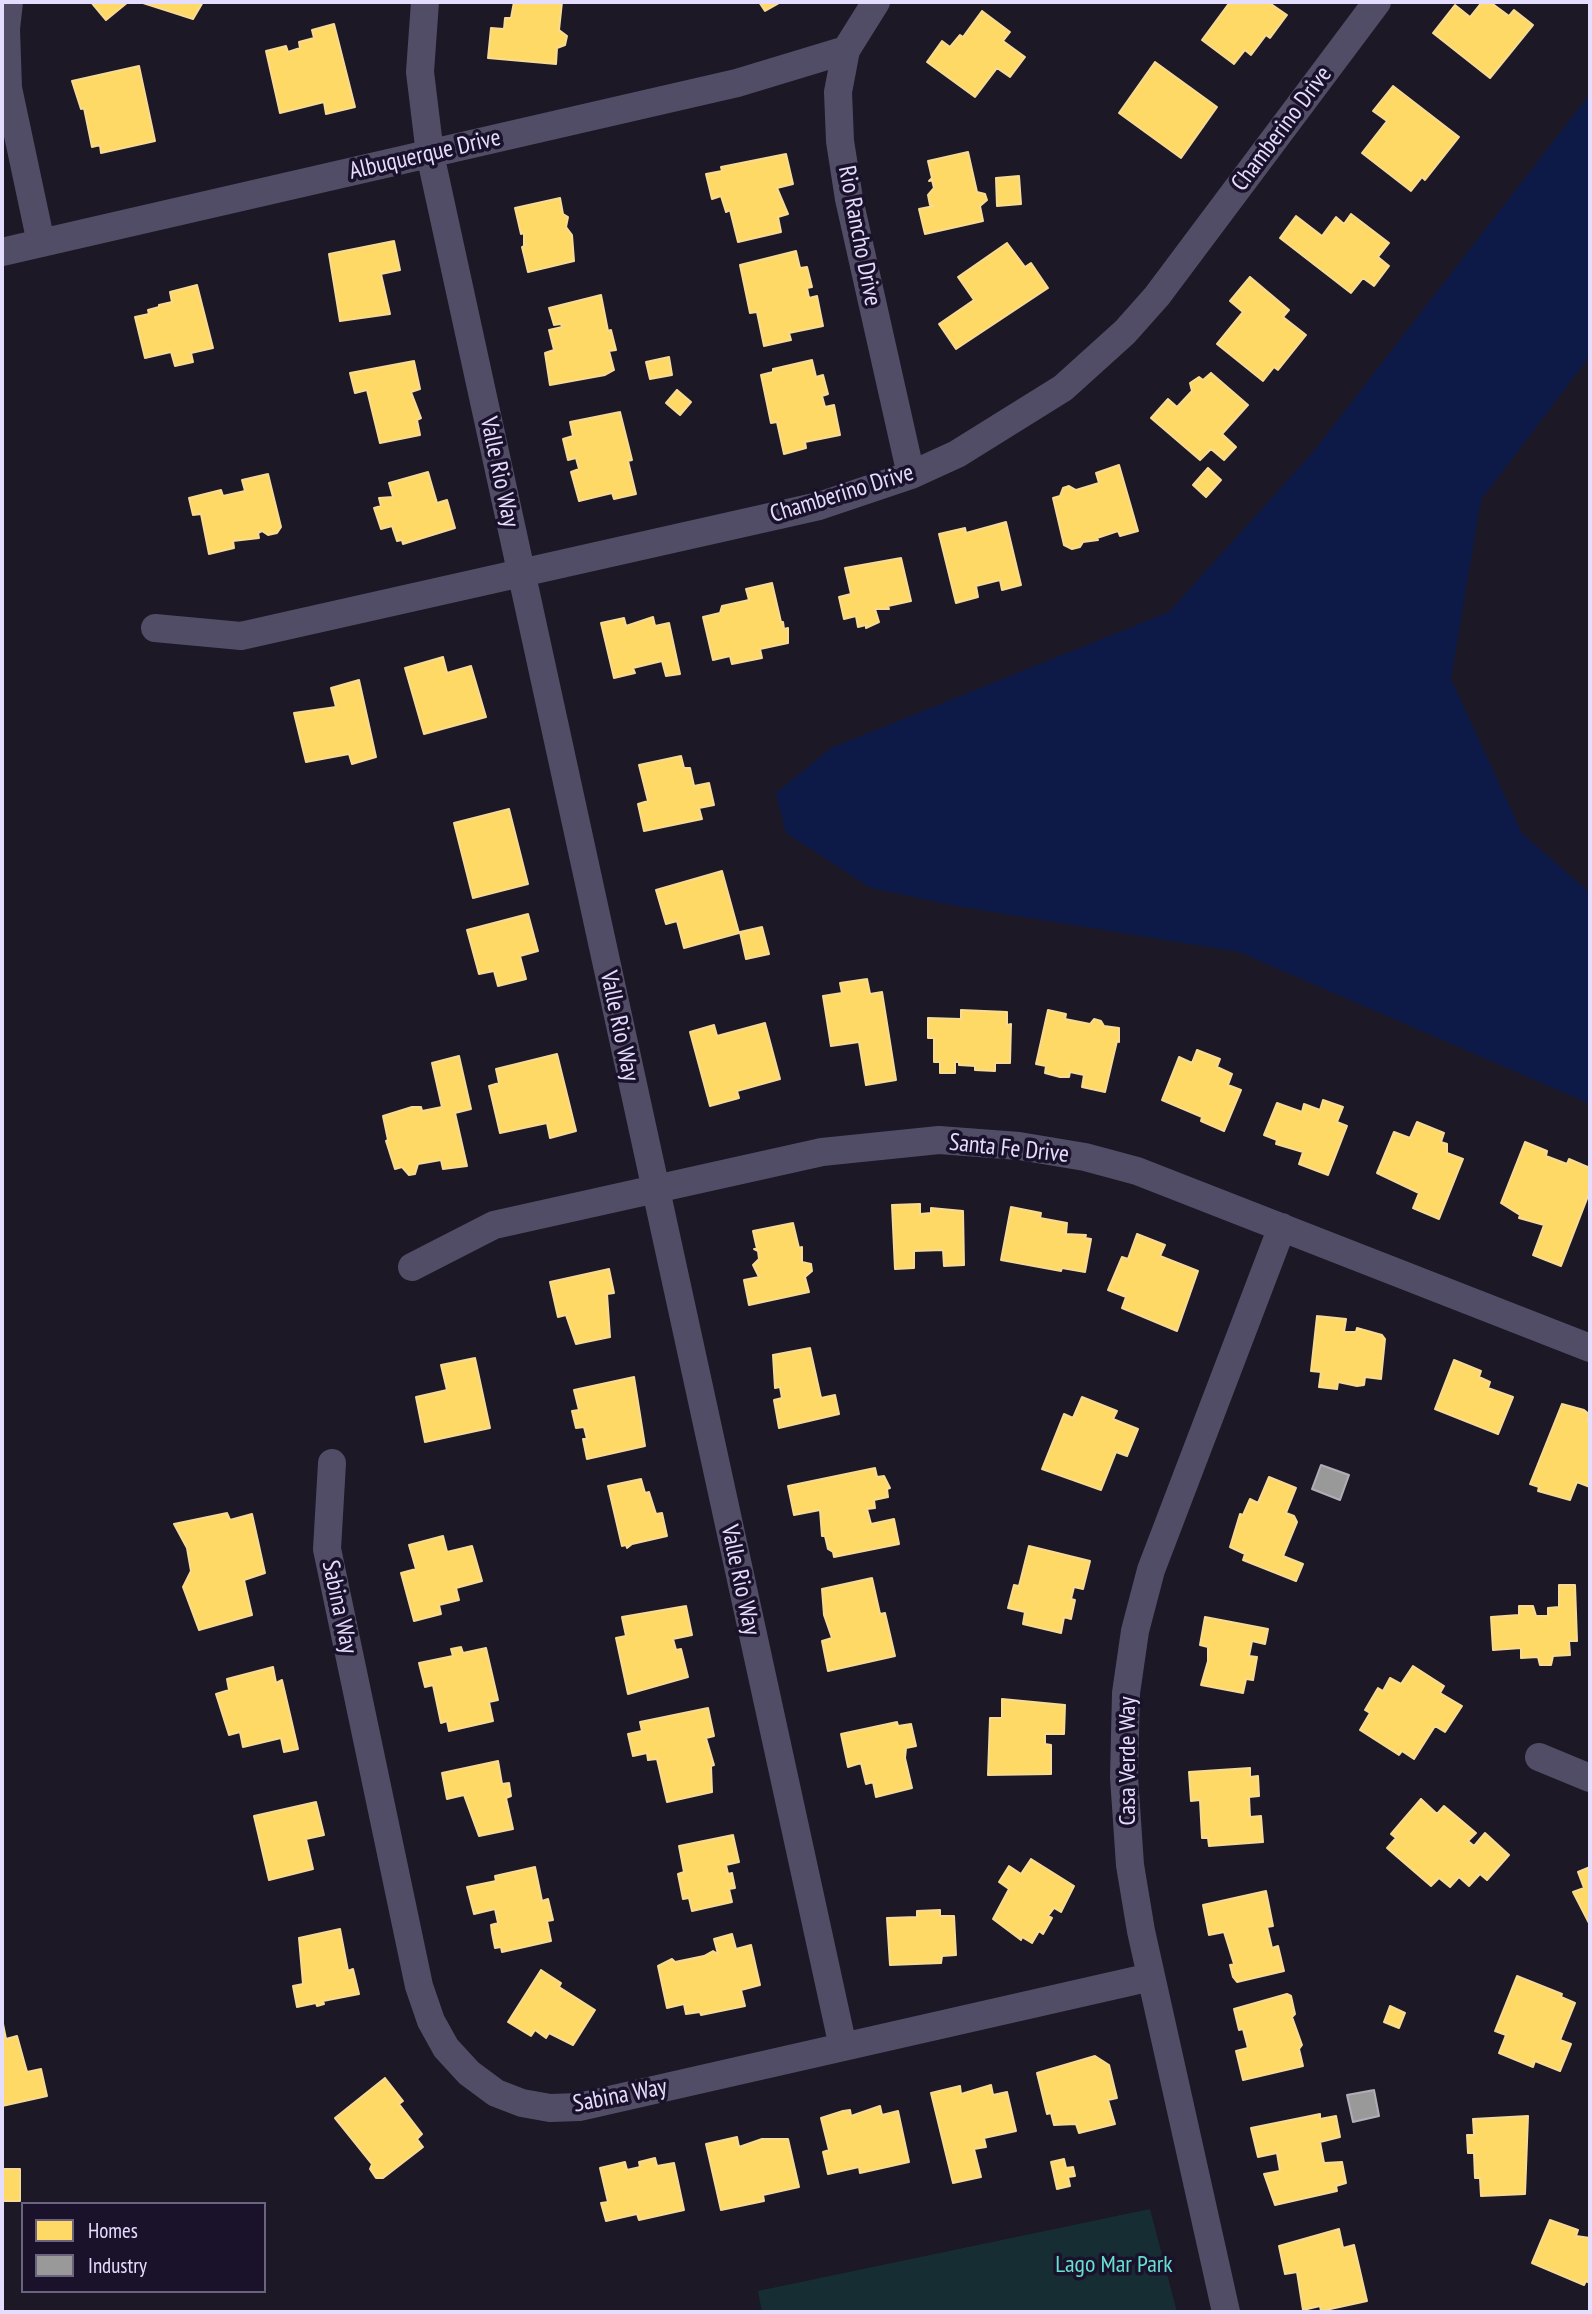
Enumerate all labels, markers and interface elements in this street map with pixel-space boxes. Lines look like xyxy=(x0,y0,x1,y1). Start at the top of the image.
street label: Chamberino Drive xyxy=(1226,61,1338,197)
street label: Albuquerque Drive xyxy=(347,124,503,186)
street label: Rio Rancho Drive xyxy=(831,164,887,308)
street label: Valle Rio Way xyxy=(473,414,525,530)
street label: Chamberino Drive xyxy=(767,459,917,529)
street label: Valle Rio Way xyxy=(593,968,645,1084)
street label: Santa Fe Drive xyxy=(948,1128,1070,1170)
street label: Valle Rio Way xyxy=(714,1522,766,1638)
street label: Sabina Way xyxy=(315,1558,363,1656)
street label: Casa Verde Way xyxy=(1114,1697,1142,1825)
street label: Sabina Way xyxy=(571,2073,669,2119)
legend xyxy=(21,2202,266,2293)
text: Homes xyxy=(88,2217,138,2244)
park label: Lago Mar Park xyxy=(1055,2251,1173,2279)
text: Industry xyxy=(88,2252,147,2279)

